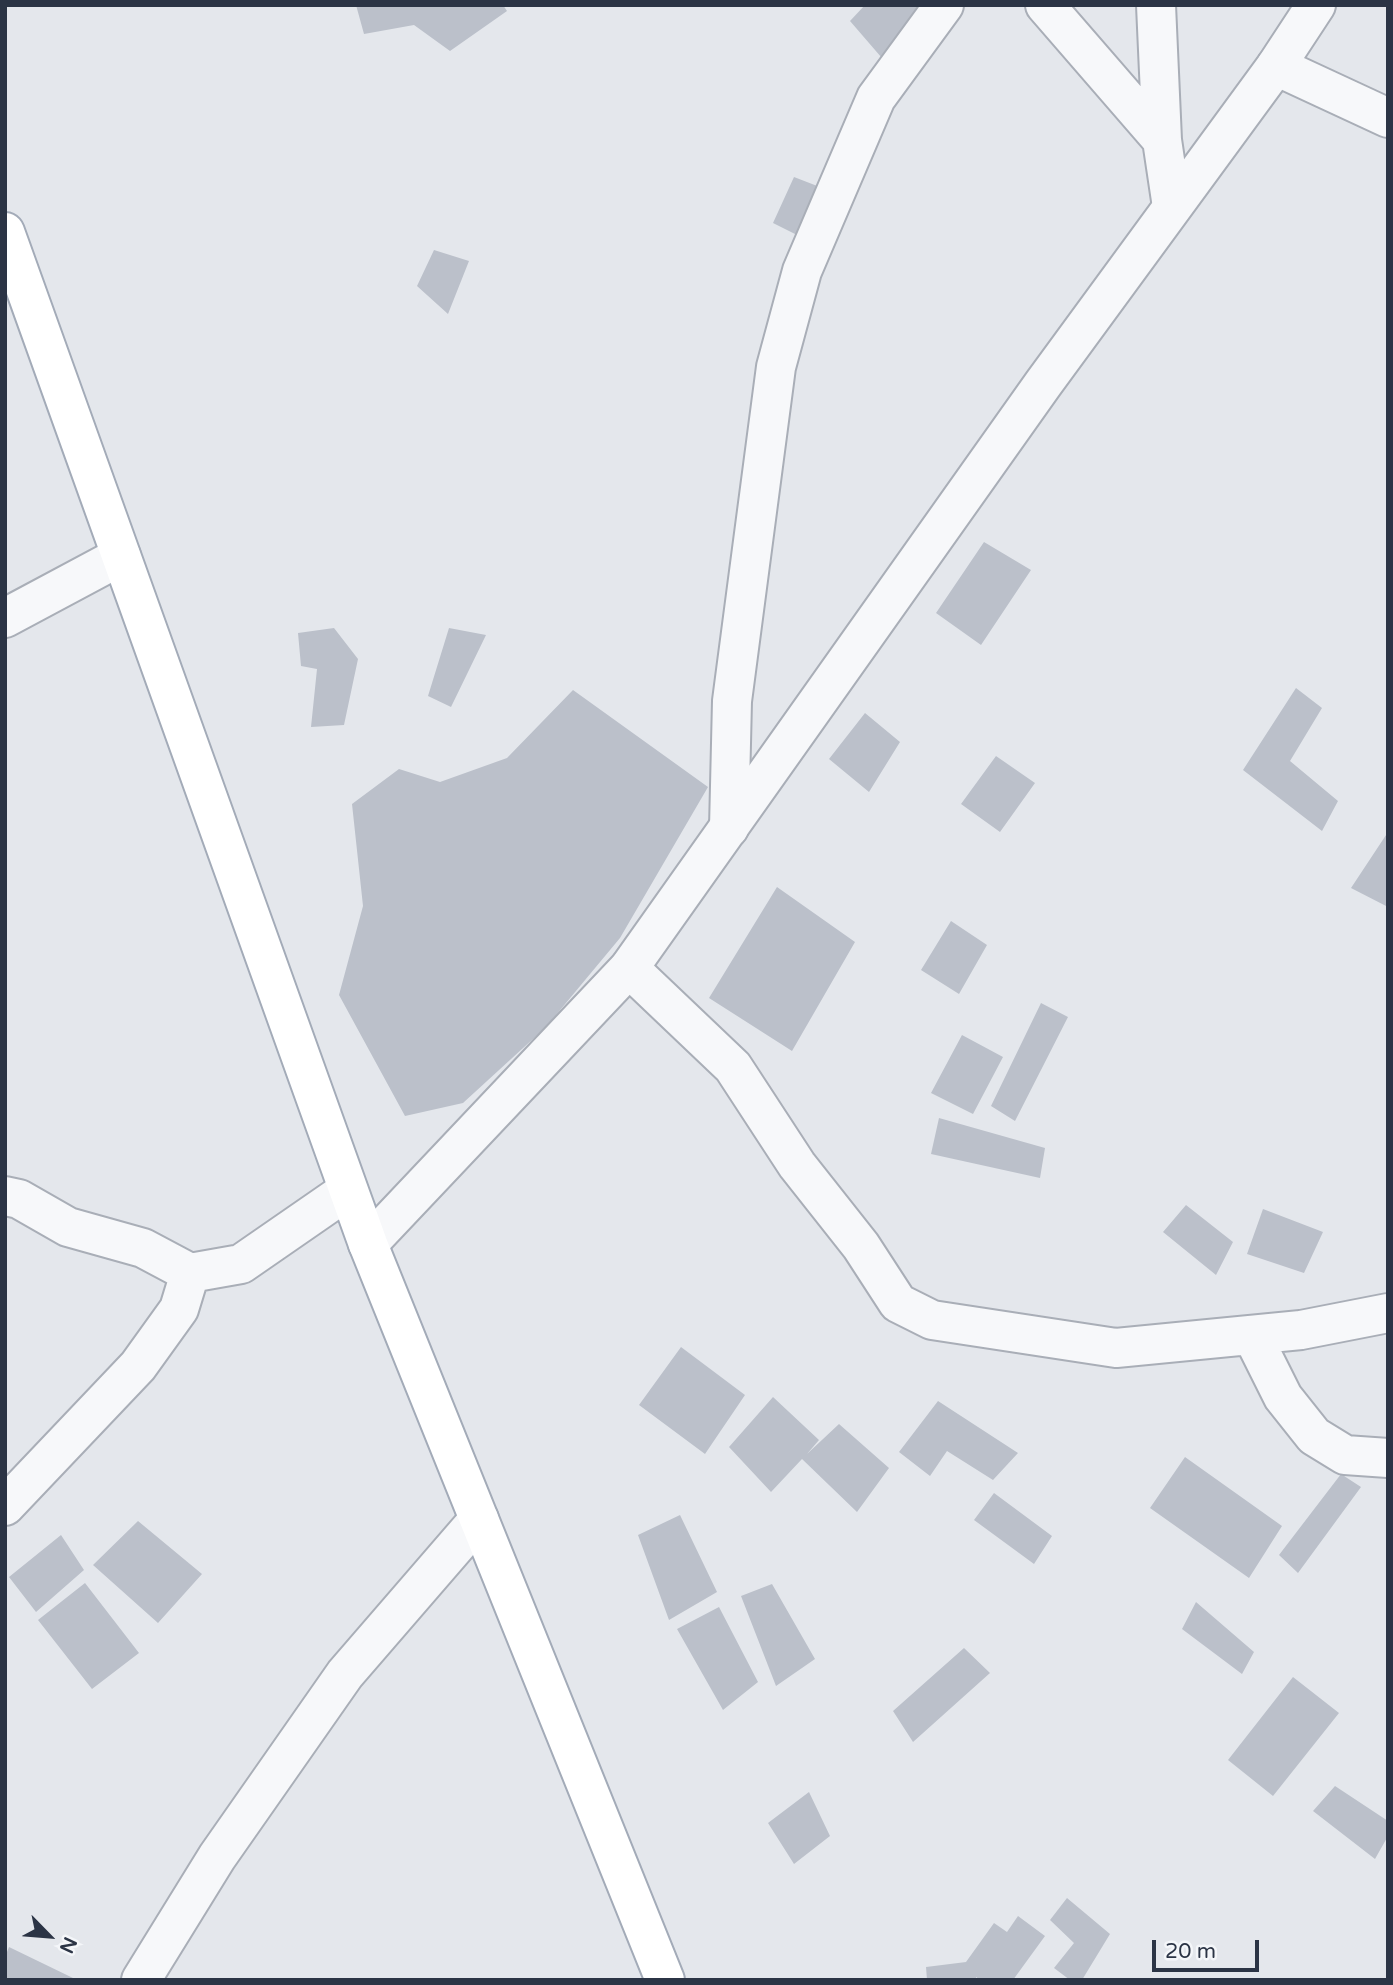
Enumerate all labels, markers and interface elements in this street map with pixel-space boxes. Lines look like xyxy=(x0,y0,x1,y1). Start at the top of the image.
north arrow xyxy=(14,1901,84,1971)
scale bar xyxy=(1155,1926,1262,1970)
text: N xyxy=(55,1933,81,1956)
text: 20 m xyxy=(1165,1939,1216,1964)

